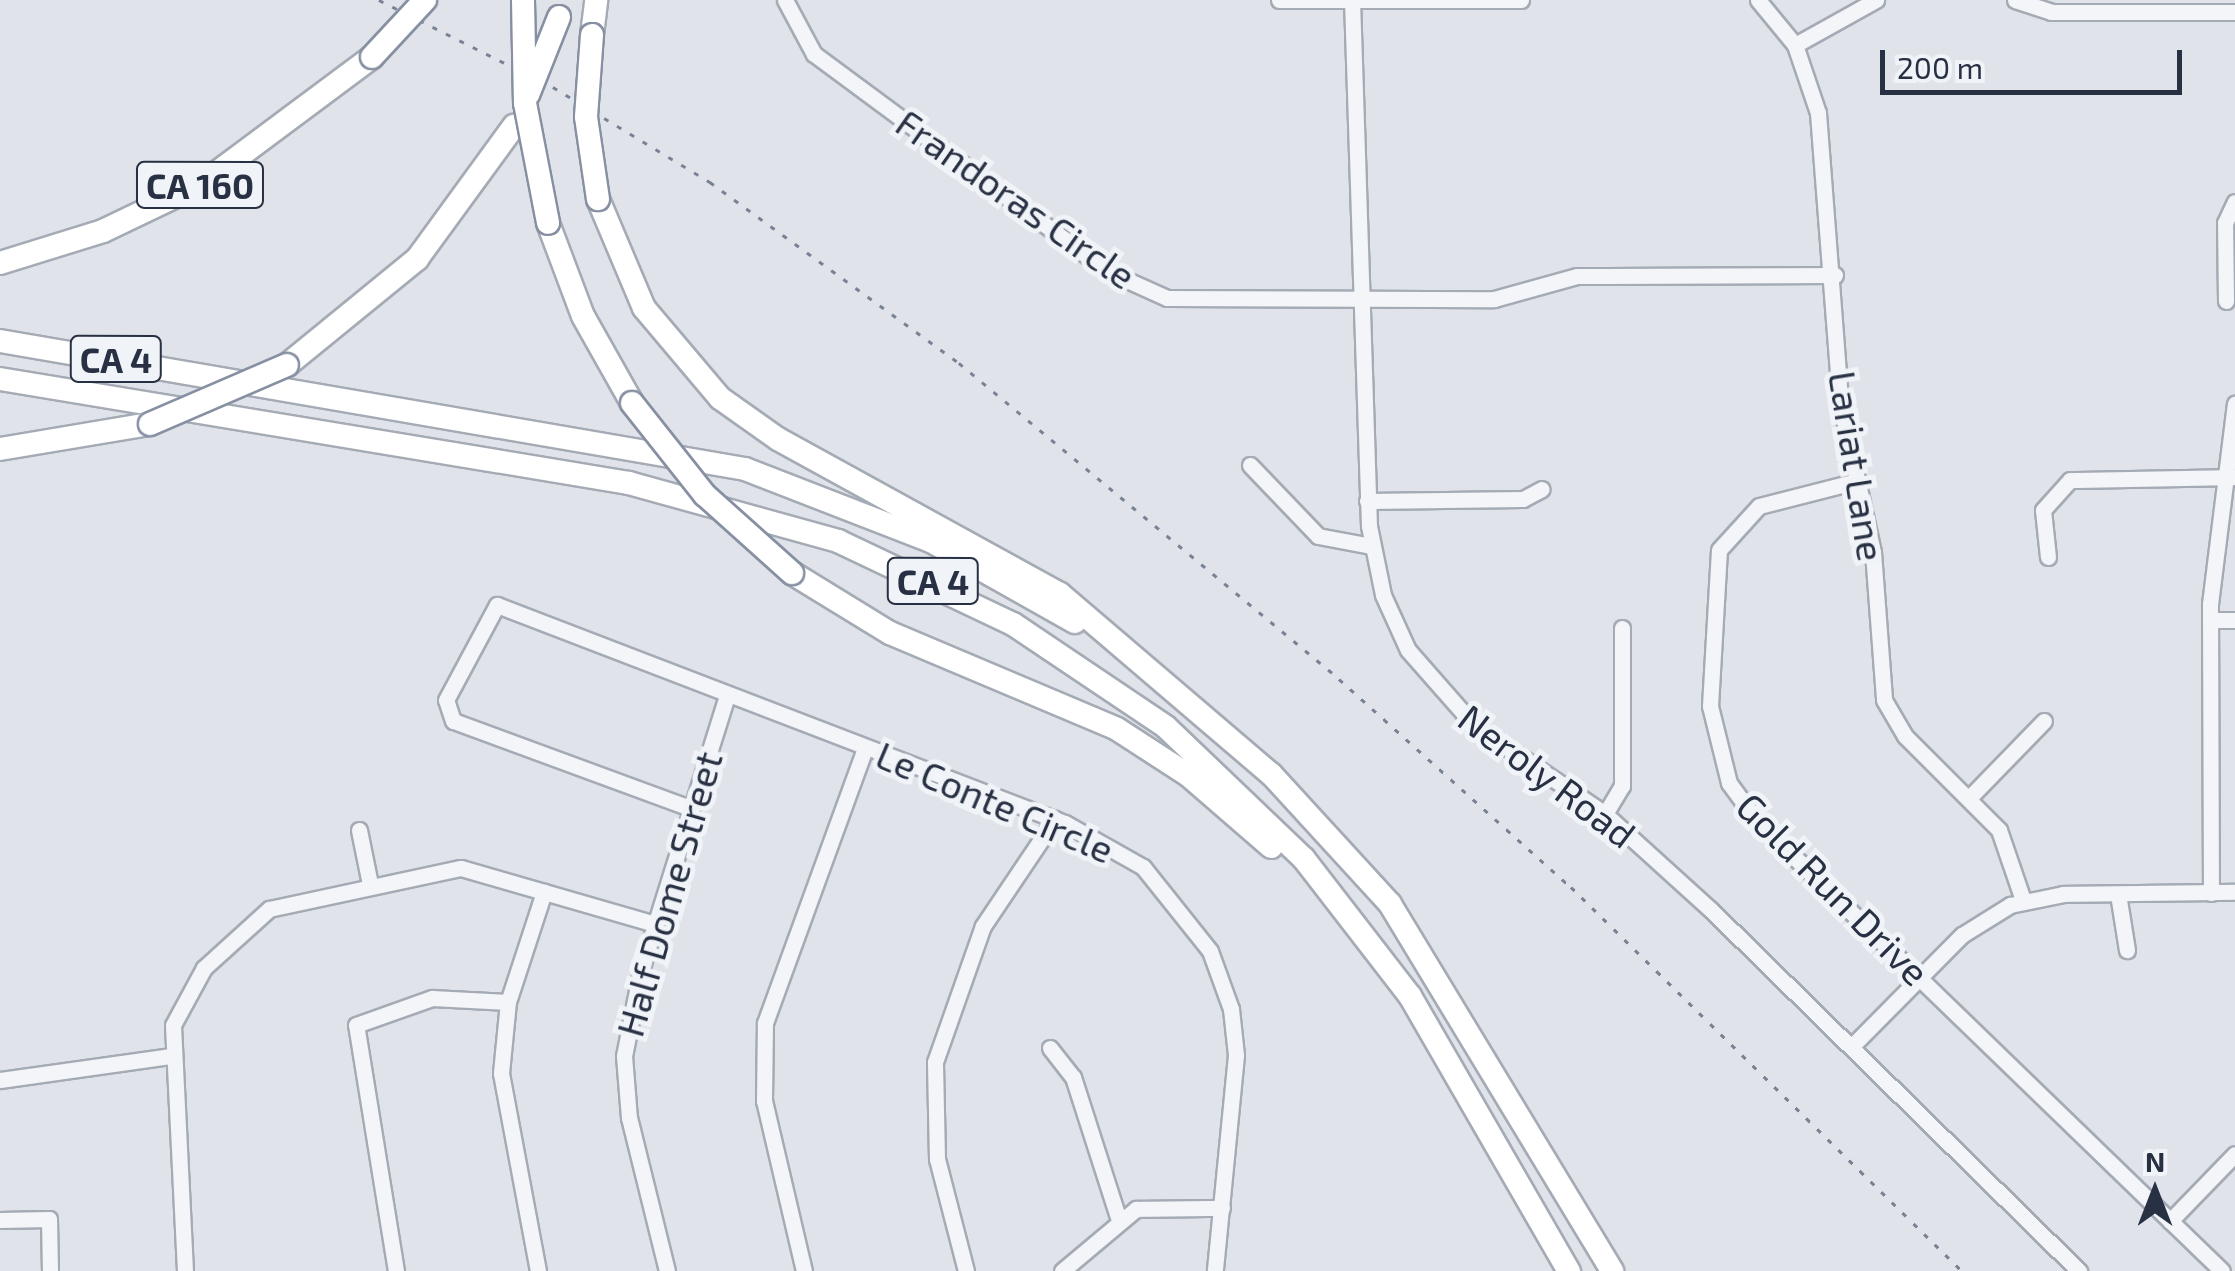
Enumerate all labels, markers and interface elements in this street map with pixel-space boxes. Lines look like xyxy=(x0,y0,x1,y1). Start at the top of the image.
scale bar xyxy=(1885,30,2188,92)
text: 200 m xyxy=(1897,49,1983,85)
street label: Frandoras Circle xyxy=(888,100,1144,298)
road number: CA 160 xyxy=(135,155,265,215)
road number: CA 4 xyxy=(68,329,164,389)
street label: Lariat Lane xyxy=(1819,368,1895,564)
road number: CA 4 xyxy=(886,551,980,611)
street label: Neroly Road xyxy=(1449,695,1645,857)
street label: Le Conte Circle xyxy=(870,732,1120,872)
street label: Half Dome Street xyxy=(606,746,732,1042)
street label: Gold Run Drive xyxy=(1727,783,1939,995)
north arrow xyxy=(2105,1141,2205,1241)
text: N xyxy=(2145,1144,2165,1178)

